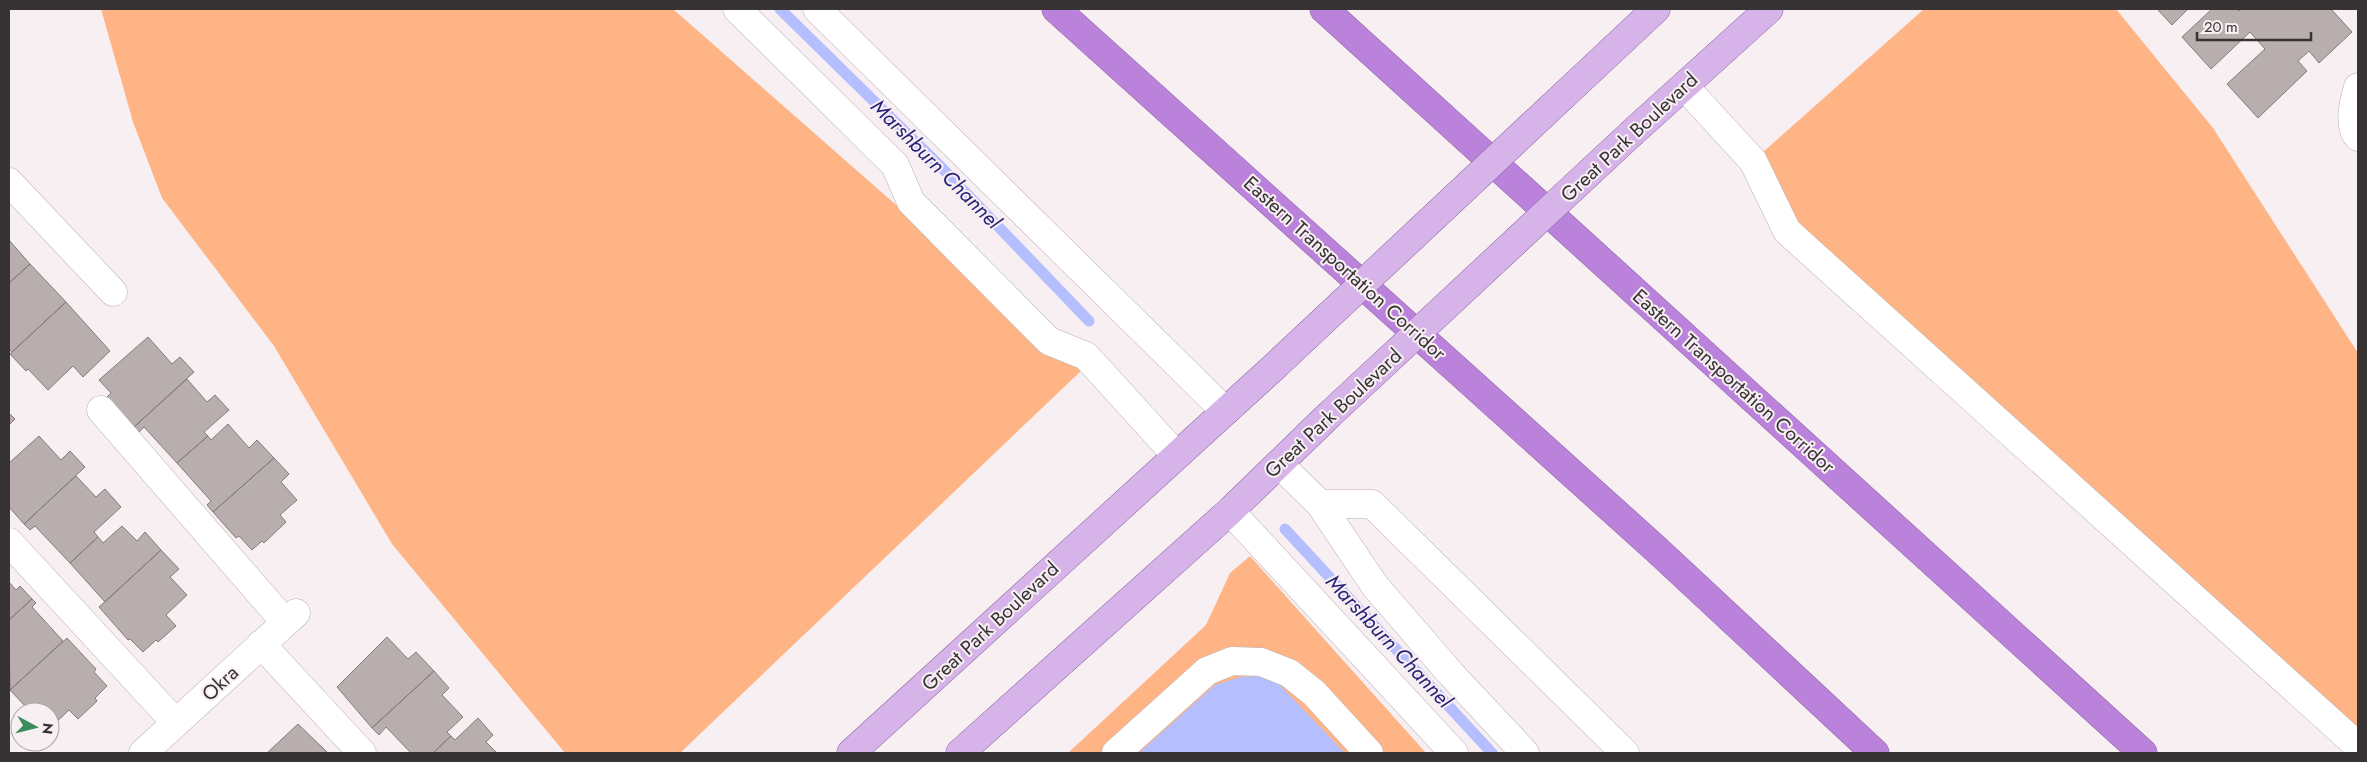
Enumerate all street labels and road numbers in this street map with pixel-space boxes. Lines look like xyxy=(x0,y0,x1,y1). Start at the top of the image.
street label: Great Park Boulevard xyxy=(1554,66,1704,209)
street label: Eastern Transportation Corridor xyxy=(1237,169,1452,367)
street label: Eastern Transportation Corridor xyxy=(1626,282,1841,480)
street label: Great Park Boulevard xyxy=(1258,342,1408,485)
street label: Great Park Boulevard xyxy=(915,555,1065,698)
street label: Okra xyxy=(195,659,245,708)

